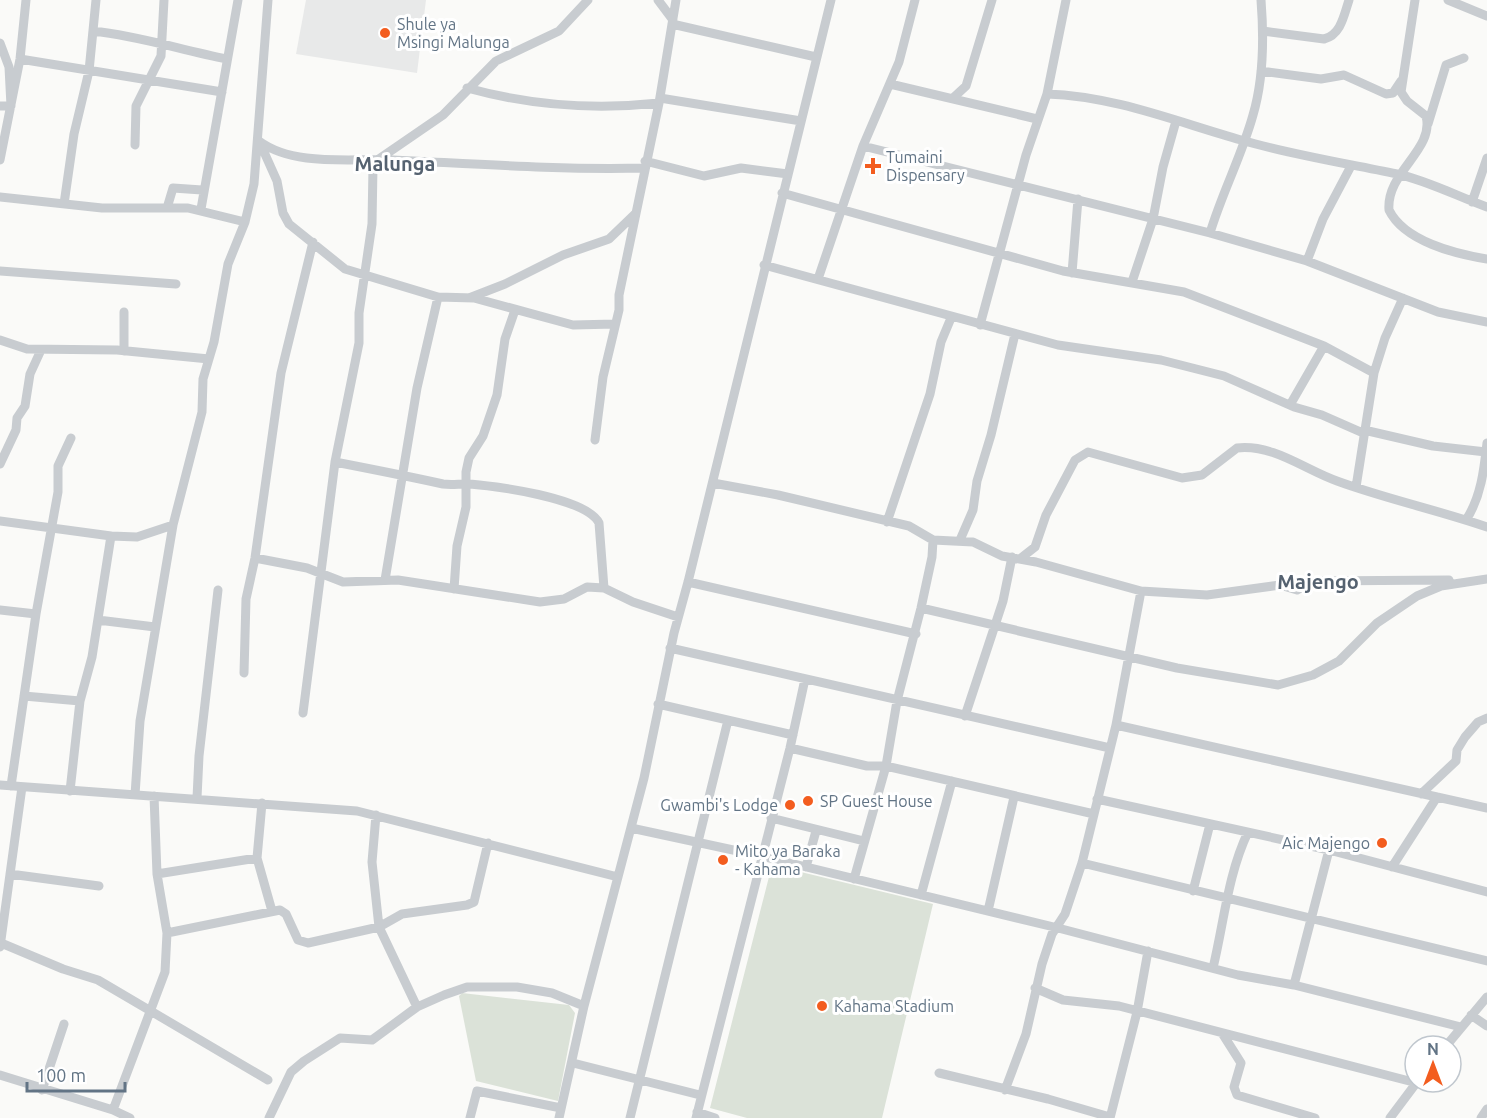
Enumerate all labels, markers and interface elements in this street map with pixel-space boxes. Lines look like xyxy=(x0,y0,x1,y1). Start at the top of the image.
place label: Shule ya Msingi Malunga xyxy=(397,15,510,51)
marker: Shule ya Msingi Malunga xyxy=(378,26,392,40)
place label: Tumaini Dispensary xyxy=(886,148,965,184)
district label: Malunga xyxy=(355,152,435,175)
marker: Tumaini Dispensary xyxy=(864,157,882,175)
district label: Majengo xyxy=(1277,570,1359,593)
place label: SP Guest House xyxy=(820,792,933,810)
marker: SP Guest House xyxy=(801,794,815,808)
place label: Gwambi's Lodge xyxy=(660,796,778,814)
marker: Gwambi's Lodge xyxy=(783,798,797,812)
place label: Aic Majengo xyxy=(1282,834,1370,852)
marker: Aic Majengo xyxy=(1375,836,1389,850)
place label: Mito ya Baraka - Kahama xyxy=(735,842,841,878)
marker: Mito ya Baraka - Kahama xyxy=(716,853,730,867)
place label: Kahama Stadium xyxy=(834,997,954,1015)
marker: Kahama Stadium xyxy=(815,999,829,1013)
north arrow xyxy=(1403,1034,1463,1094)
text: N xyxy=(1427,1040,1439,1058)
scale bar xyxy=(27,1055,124,1093)
text: 100 m xyxy=(36,1065,86,1085)

